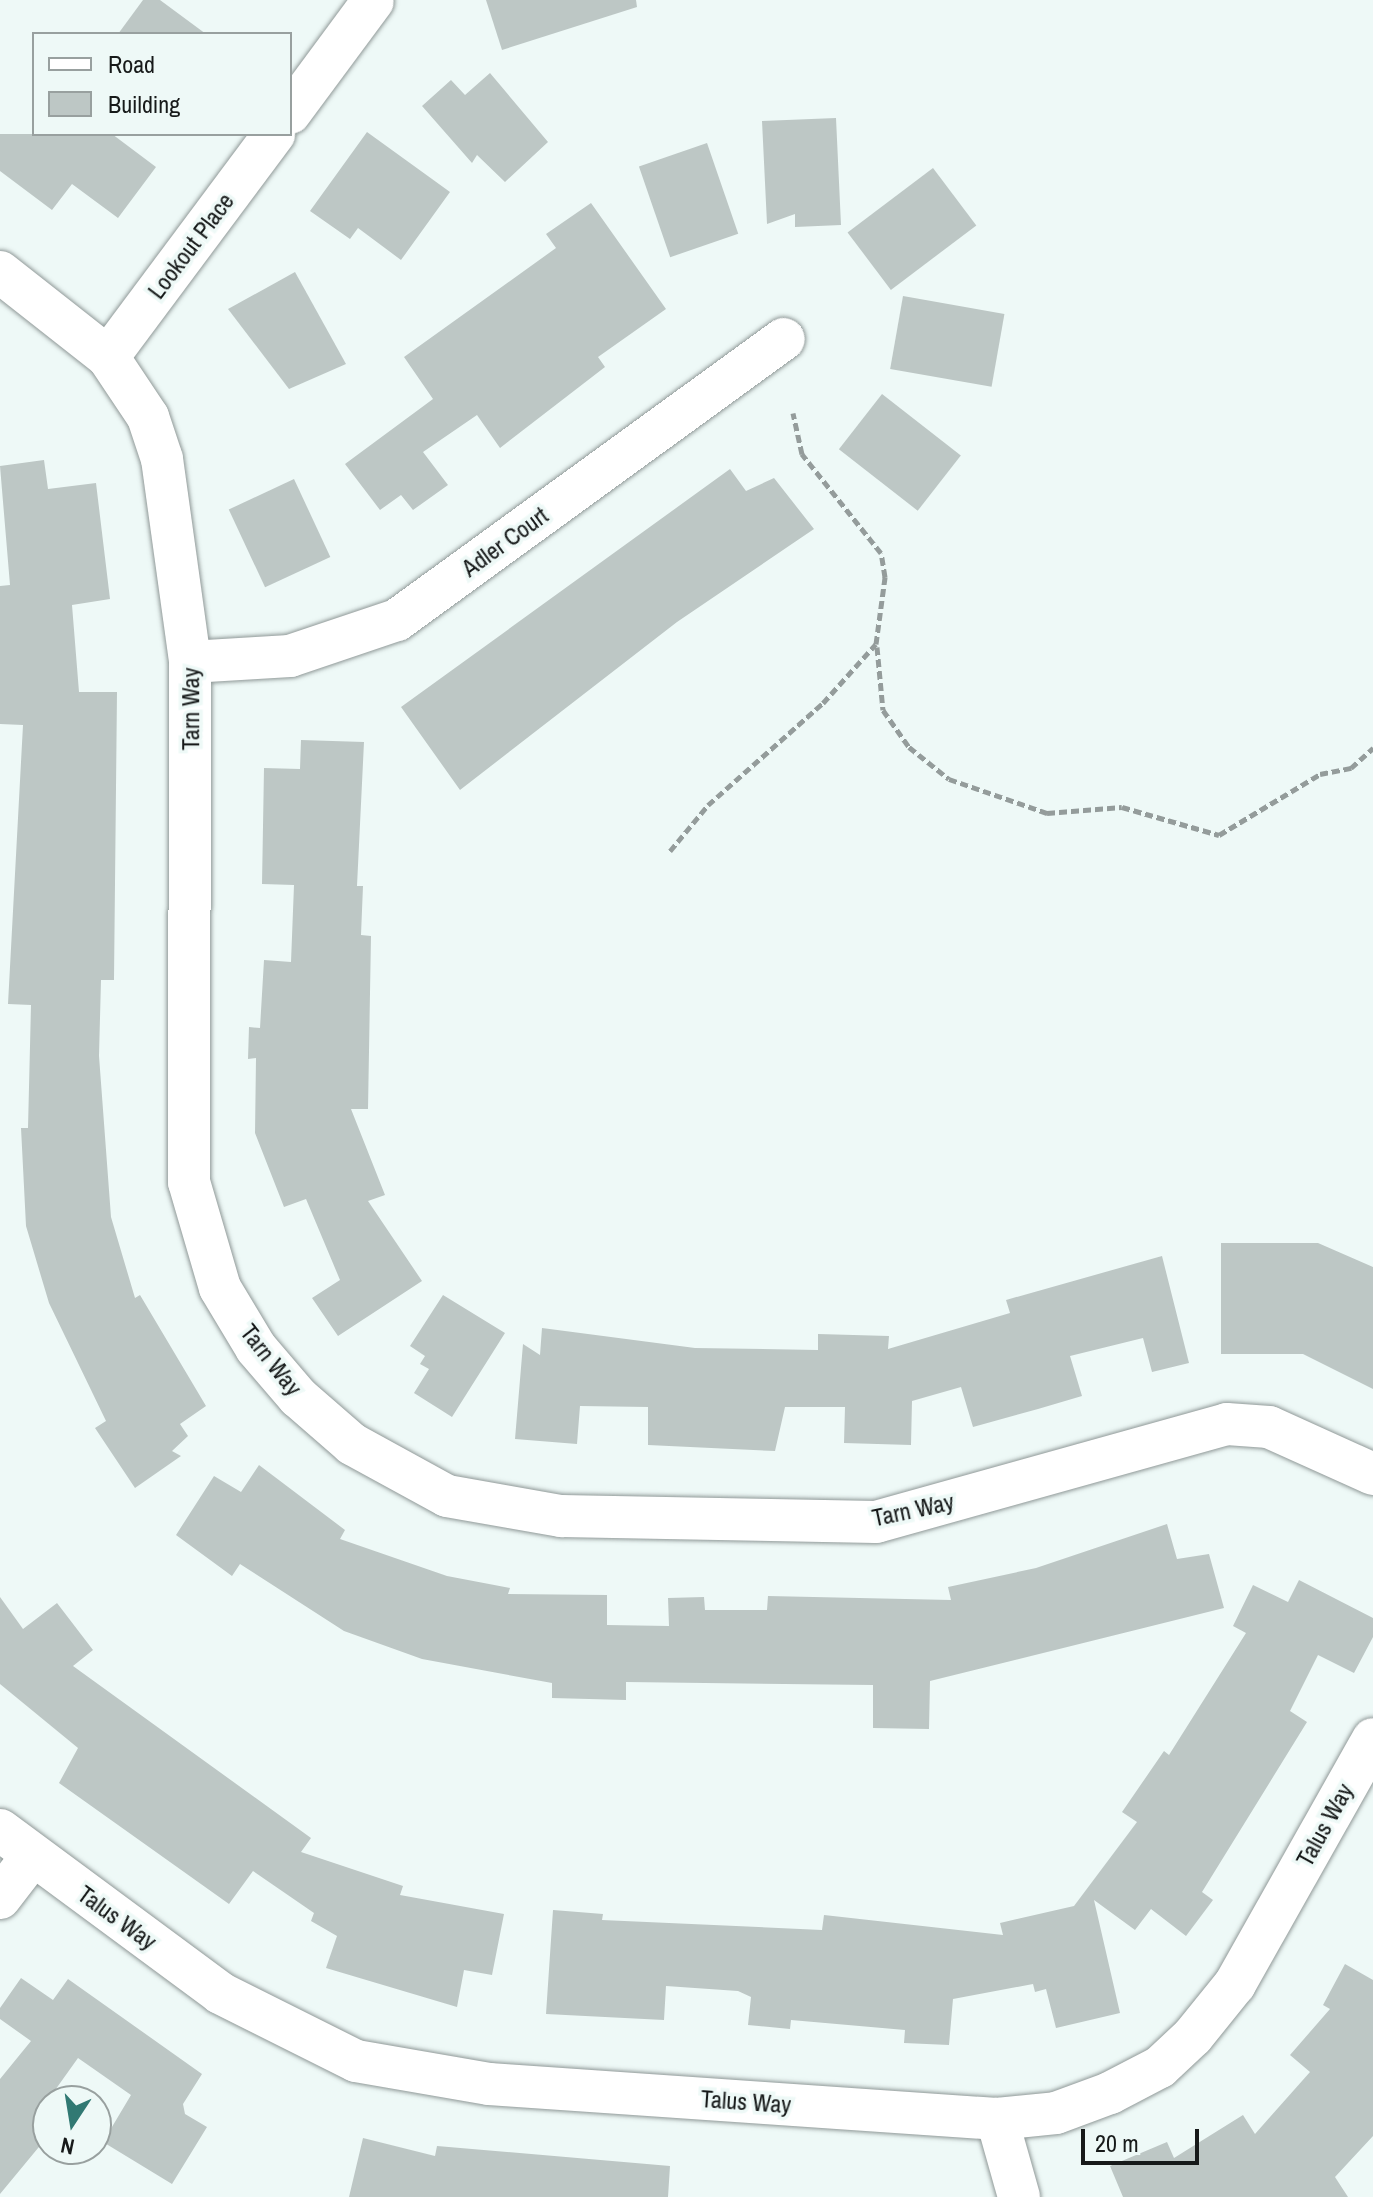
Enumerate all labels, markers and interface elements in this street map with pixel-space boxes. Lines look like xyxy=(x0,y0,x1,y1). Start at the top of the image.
legend xyxy=(32,32,292,136)
text: Road xyxy=(108,48,155,80)
text: Building xyxy=(108,88,180,120)
street label: Lookout Place xyxy=(142,188,240,304)
street label: Adler Court xyxy=(456,501,554,583)
street label: Tarn Way xyxy=(177,668,205,750)
street label: Tarn Way xyxy=(234,1319,308,1401)
street label: Tarn Way xyxy=(870,1487,956,1533)
street label: Talus Way xyxy=(1290,1778,1360,1872)
street label: Talus Way xyxy=(72,1880,162,1956)
street label: Talus Way xyxy=(700,2084,792,2120)
north arrow xyxy=(32,2085,112,2165)
scale bar xyxy=(1085,2113,1203,2163)
text: 20 m xyxy=(1095,2127,1139,2159)
text: N xyxy=(58,2130,77,2163)

